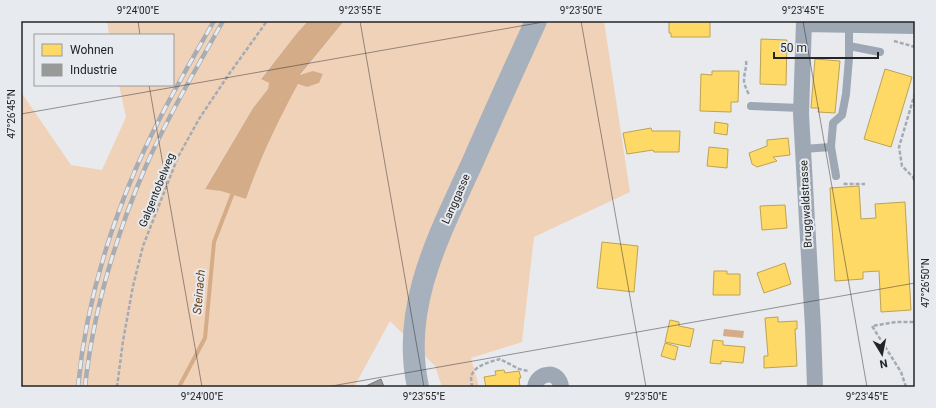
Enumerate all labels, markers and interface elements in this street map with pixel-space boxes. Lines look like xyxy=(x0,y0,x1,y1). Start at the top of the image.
text: 9°24'00"E xyxy=(117,5,160,16)
text: 9°23'55"E xyxy=(339,5,382,16)
text: 9°23'50"E xyxy=(560,5,603,16)
text: 9°23'45"E xyxy=(782,5,825,16)
legend xyxy=(34,34,174,86)
scale bar xyxy=(774,34,878,60)
text: 50 m xyxy=(780,41,807,55)
text: Wohnen xyxy=(70,43,114,57)
text: Industrie xyxy=(70,63,117,77)
text: 47°26'45"N xyxy=(6,89,17,139)
street label: Galgentobelweg xyxy=(136,151,178,229)
street label: Bruggwaldstrasse xyxy=(797,160,815,248)
street label: Langgasse xyxy=(439,172,473,226)
text: 47°26'50"N xyxy=(920,258,931,308)
water label: Steinach xyxy=(190,269,208,315)
north arrow xyxy=(862,334,902,374)
text: N xyxy=(878,356,889,370)
text: 9°24'00"E xyxy=(181,391,224,402)
text: 9°23'55"E xyxy=(403,391,446,402)
text: 9°23'50"E xyxy=(625,391,668,402)
text: 9°23'45"E xyxy=(846,391,889,402)

